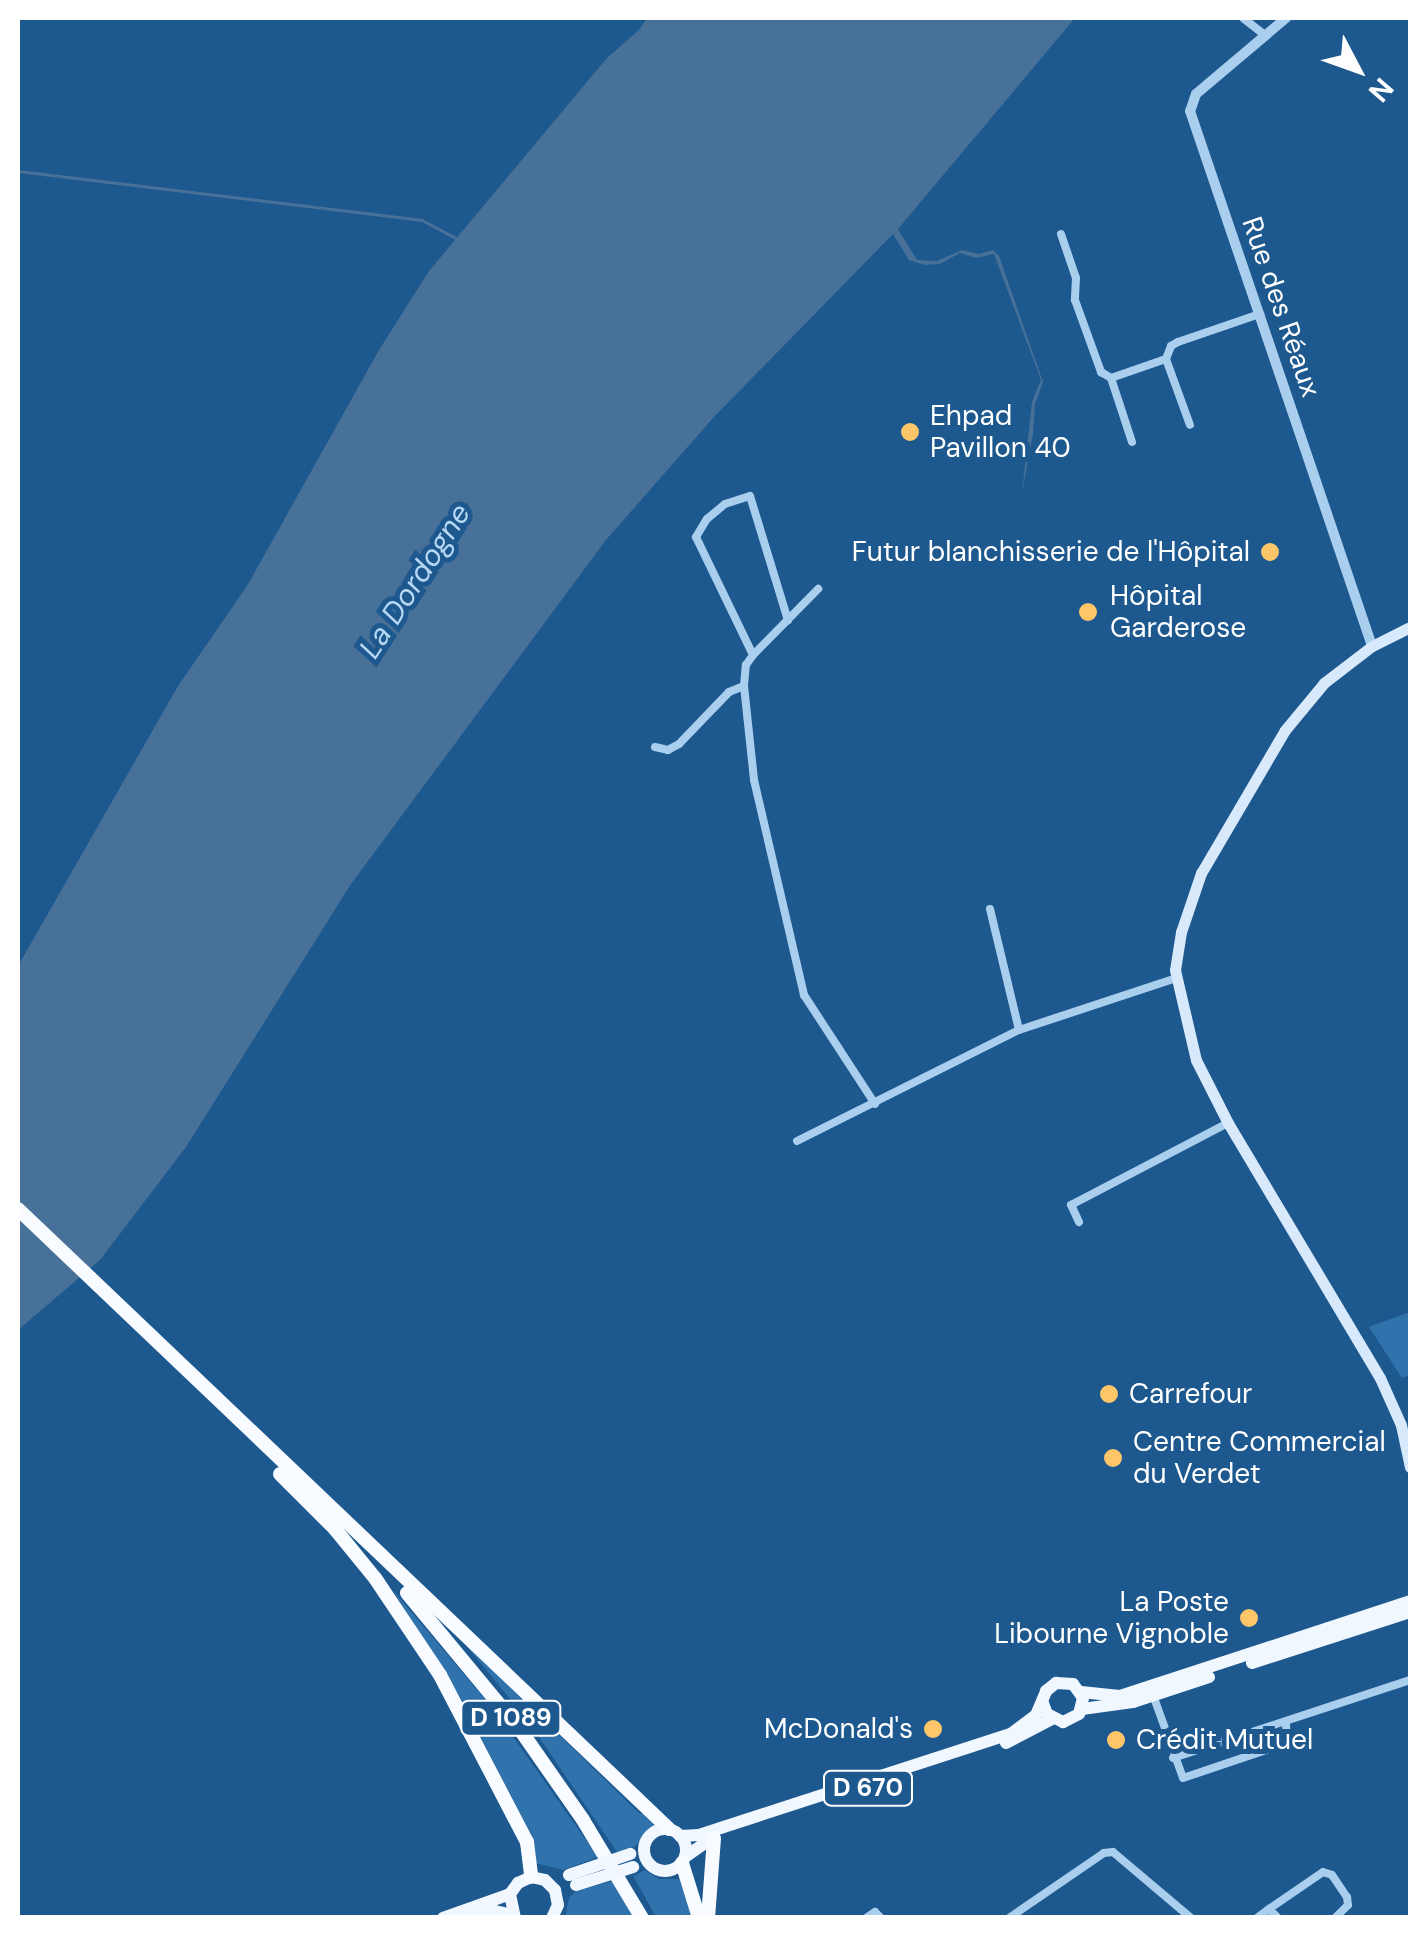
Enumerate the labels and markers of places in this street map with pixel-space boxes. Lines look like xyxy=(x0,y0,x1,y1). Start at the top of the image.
place label: Ehpad Pavillon 40 xyxy=(930,399,1071,465)
marker: Ehpad Pavillon 40 xyxy=(899,421,921,443)
place label: Futur blanchisserie de l'Hôpital xyxy=(852,535,1250,569)
marker: Futur blanchisserie de l'Hôpital xyxy=(1259,541,1281,563)
place label: Hôpital Garderose xyxy=(1110,579,1246,645)
marker: Hôpital Garderose xyxy=(1075,599,1101,625)
place label: Carrefour xyxy=(1129,1377,1252,1411)
marker: Carrefour xyxy=(1098,1383,1120,1405)
place label: Centre Commercial du Verdet xyxy=(1133,1425,1386,1491)
marker: Centre Commercial du Verdet xyxy=(1102,1447,1124,1469)
place label: La Poste Libourne Vignoble xyxy=(994,1585,1229,1651)
marker: La Poste Libourne Vignoble xyxy=(1238,1607,1260,1629)
place label: McDonald's xyxy=(764,1712,913,1746)
marker: McDonald's xyxy=(922,1718,944,1740)
place label: Crédit Mutuel xyxy=(1136,1723,1313,1757)
marker: Crédit Mutuel xyxy=(1105,1729,1127,1751)

